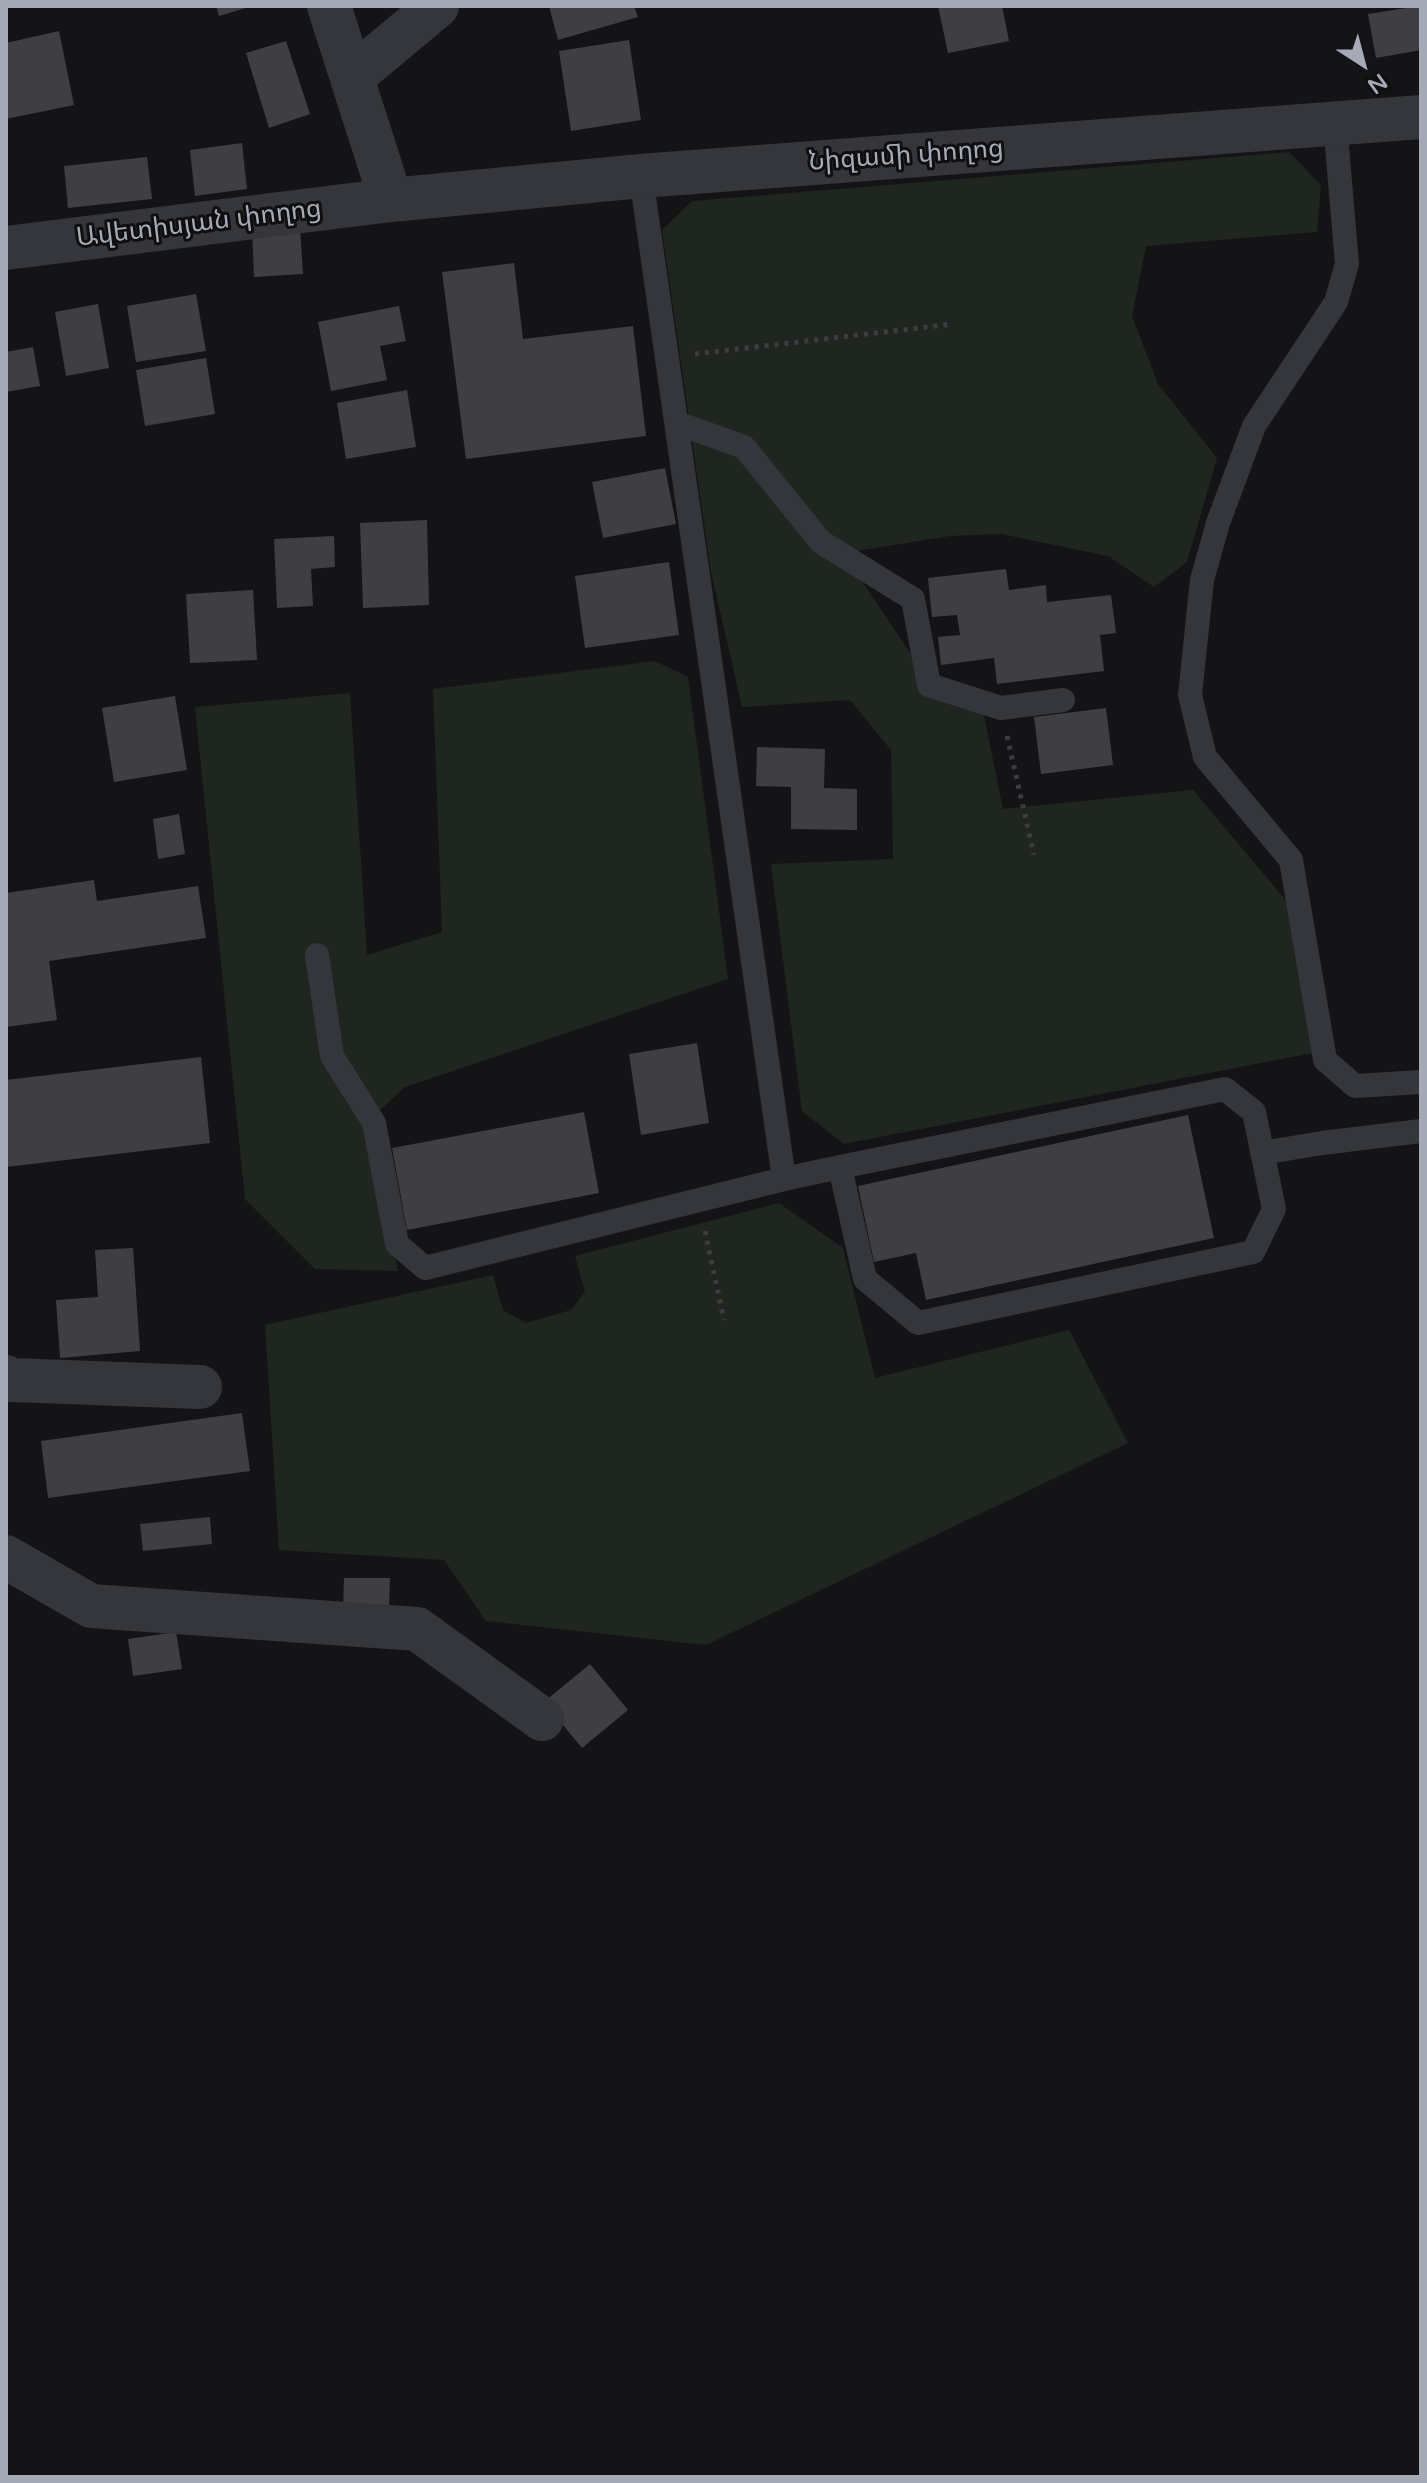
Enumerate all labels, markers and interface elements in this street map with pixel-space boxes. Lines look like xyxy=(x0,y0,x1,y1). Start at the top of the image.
north arrow xyxy=(1323,24,1403,104)
text: N xyxy=(1362,68,1392,99)
street label: Նիզամի փողոց xyxy=(807,134,1005,178)
street label: Ավետիսյան փողոց xyxy=(75,193,323,255)

